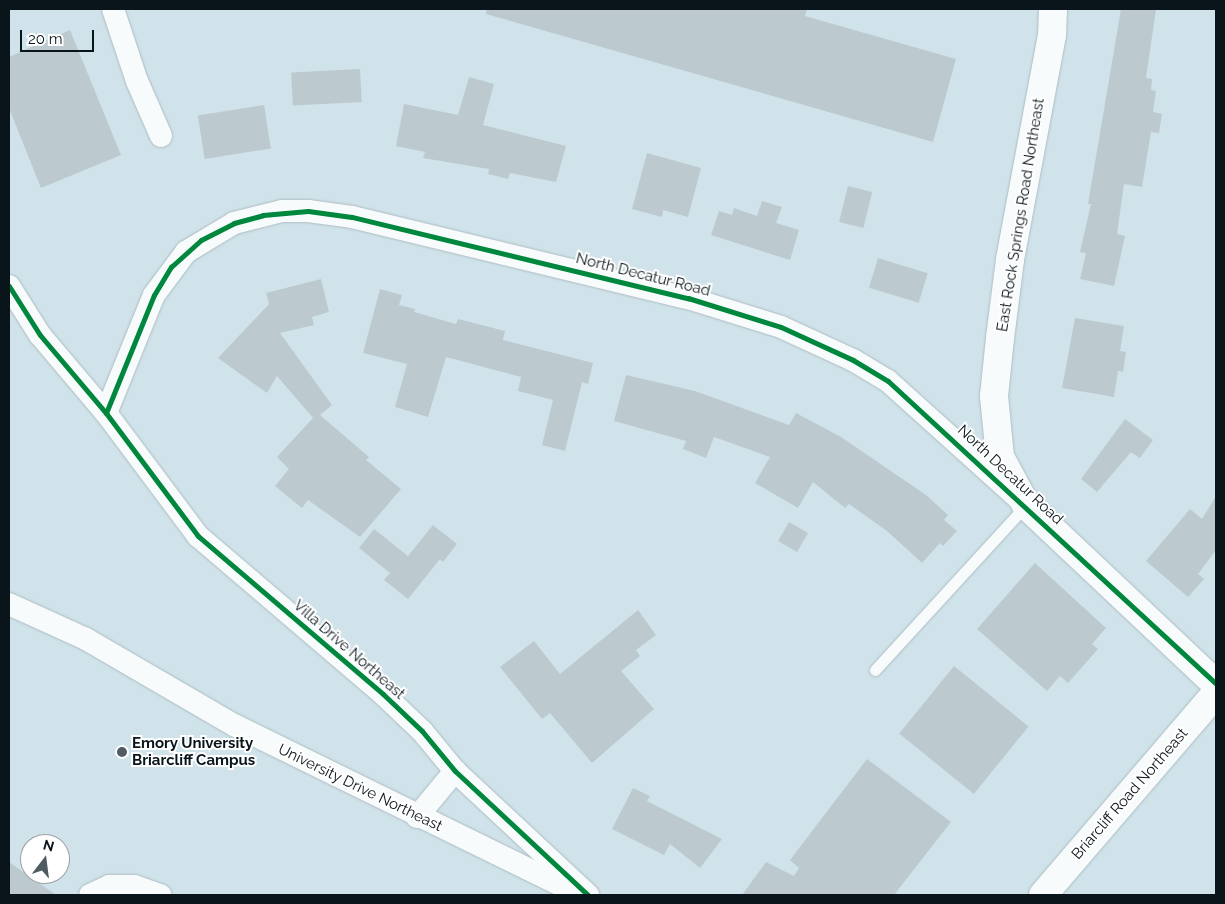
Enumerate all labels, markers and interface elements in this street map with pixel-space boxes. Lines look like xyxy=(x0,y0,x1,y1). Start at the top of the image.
scale bar xyxy=(22,20,96,52)
text: 20 m xyxy=(28,30,63,48)
street label: East Rock Springs Road Northeast xyxy=(994,97,1048,333)
street label: North Decatur Road xyxy=(574,250,712,300)
street label: North Decatur Road xyxy=(953,421,1067,529)
street label: Villa Drive Northeast xyxy=(290,597,408,703)
street label: Briarcliff Road Northeast xyxy=(1068,725,1192,863)
place label: Emory University Briarcliff Campus xyxy=(132,734,255,769)
street label: University Drive Northeast xyxy=(275,740,445,836)
marker: Emory University Briarcliff Campus xyxy=(116,746,128,758)
north arrow xyxy=(20,834,70,884)
text: N xyxy=(41,836,56,855)

